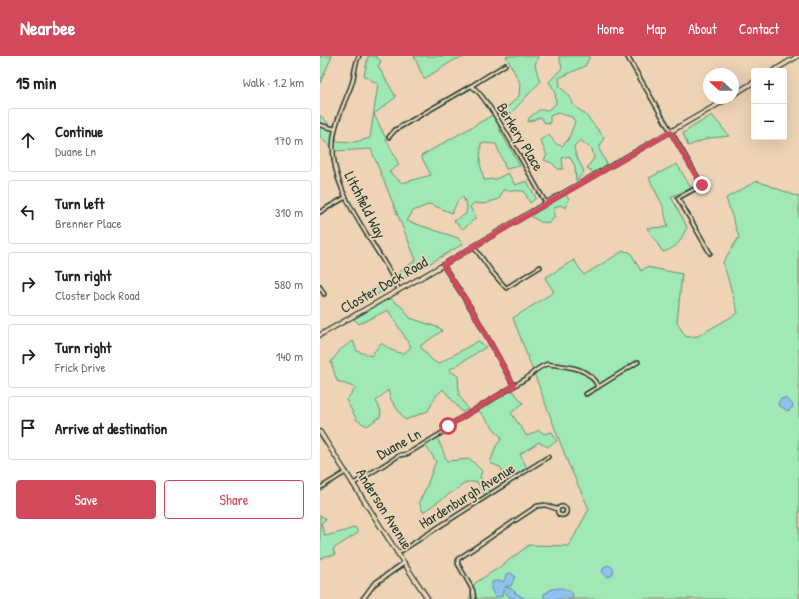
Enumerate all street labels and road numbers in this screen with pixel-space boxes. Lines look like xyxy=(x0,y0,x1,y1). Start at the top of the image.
street label: Berkery Place xyxy=(492,99,549,175)
street label: Litchfield Way xyxy=(340,168,391,242)
street label: Closter Dock Road xyxy=(336,251,431,318)
street label: Duane Ln xyxy=(373,423,425,464)
street label: Hardenburgh Avenue xyxy=(415,458,519,534)
street label: Anderson Avenue xyxy=(351,464,418,553)

